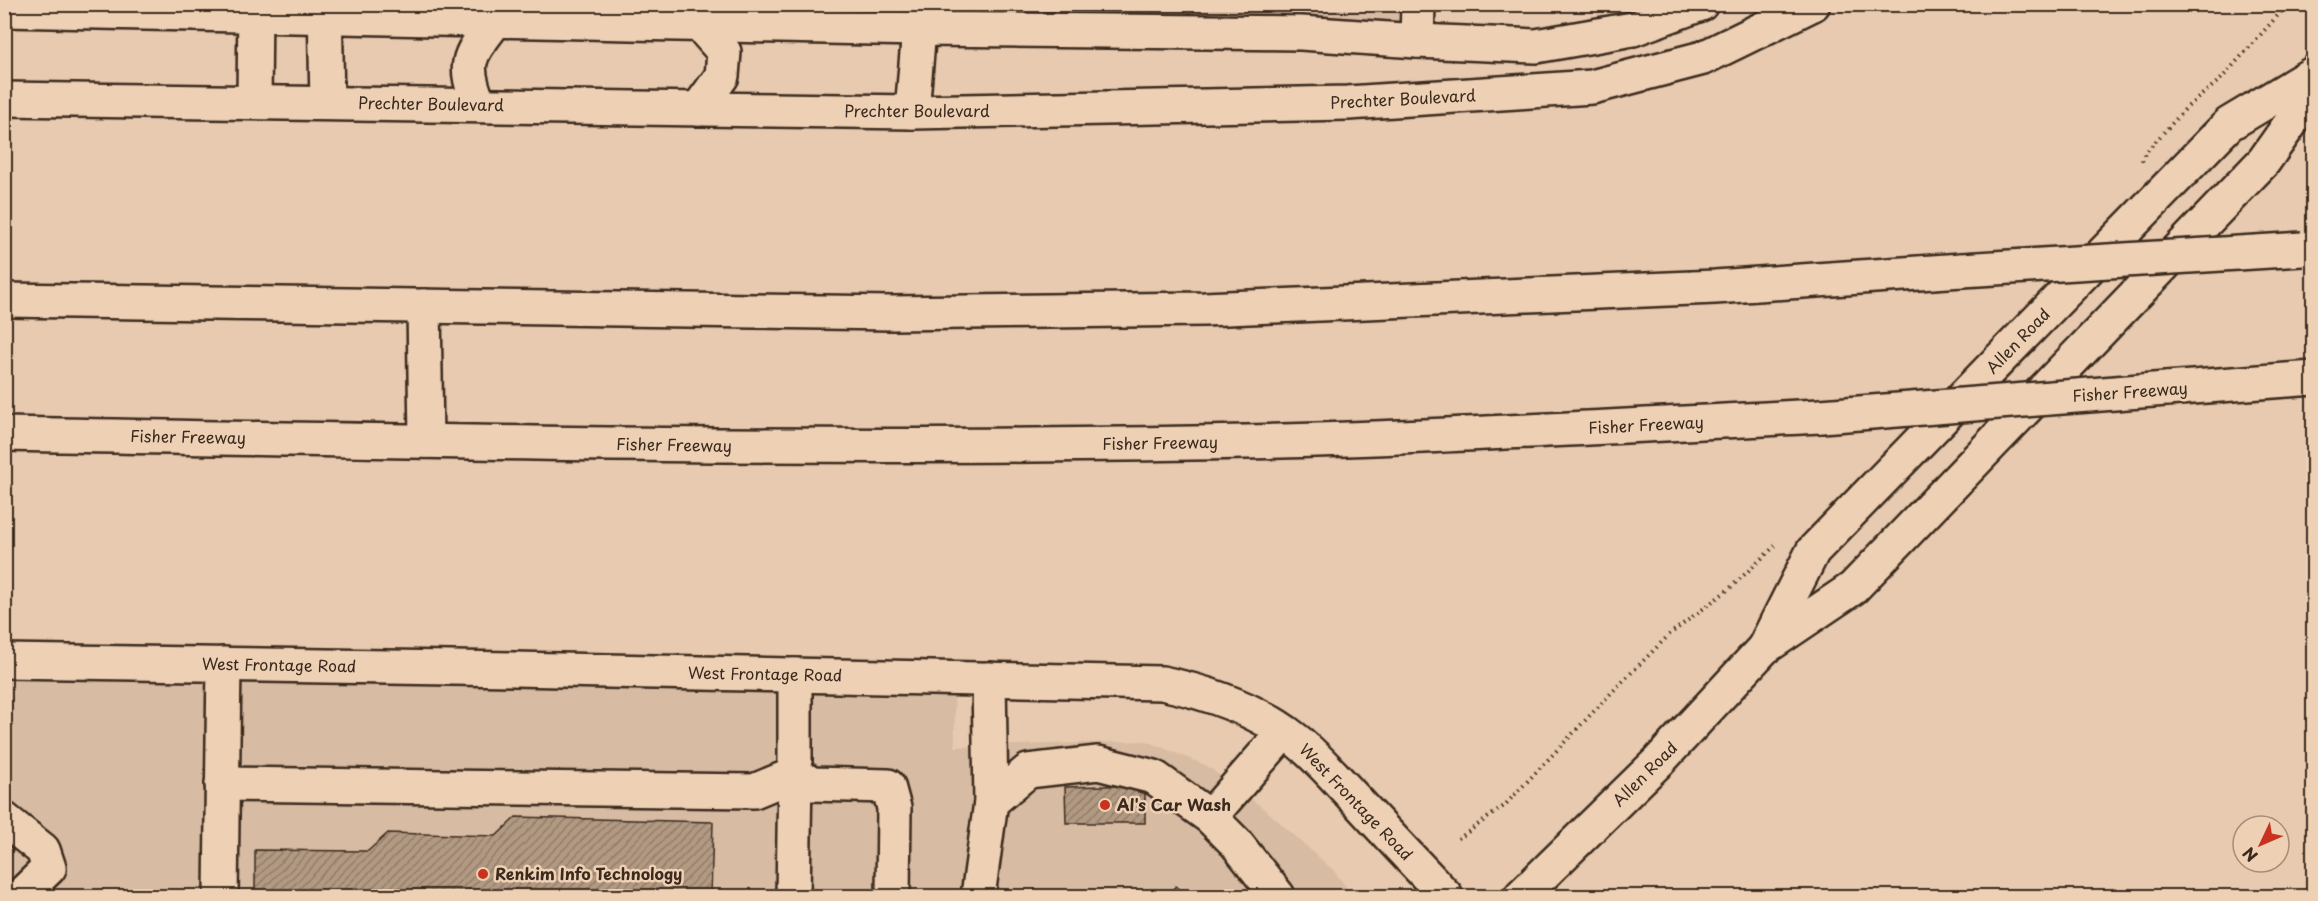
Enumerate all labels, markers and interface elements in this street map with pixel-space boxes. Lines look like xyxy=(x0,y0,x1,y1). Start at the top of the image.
street label: Prechter Boulevard xyxy=(1330,82,1477,114)
street label: Prechter Boulevard xyxy=(358,90,504,116)
street label: Prechter Boulevard xyxy=(844,98,990,122)
street label: Allen Road xyxy=(1980,302,2055,379)
street label: Fisher Freeway xyxy=(2071,375,2188,407)
street label: Fisher Freeway xyxy=(1588,409,1704,439)
street label: Fisher Freeway xyxy=(130,423,246,449)
street label: Fisher Freeway xyxy=(1102,429,1218,455)
street label: Fisher Freeway xyxy=(616,431,732,457)
street label: West Frontage Road xyxy=(202,651,356,677)
street label: West Frontage Road xyxy=(688,660,842,686)
street label: Allen Road xyxy=(1606,735,1682,811)
street label: West Frontage Road xyxy=(1294,737,1419,865)
place label: Al's Car Wash xyxy=(1117,792,1231,816)
marker: Al's Car Wash xyxy=(1098,798,1112,812)
north arrow xyxy=(2231,814,2291,874)
text: N xyxy=(2236,842,2263,868)
place label: Renkim Info Technology xyxy=(495,861,682,885)
marker: Renkim Info Technology xyxy=(476,867,490,881)

